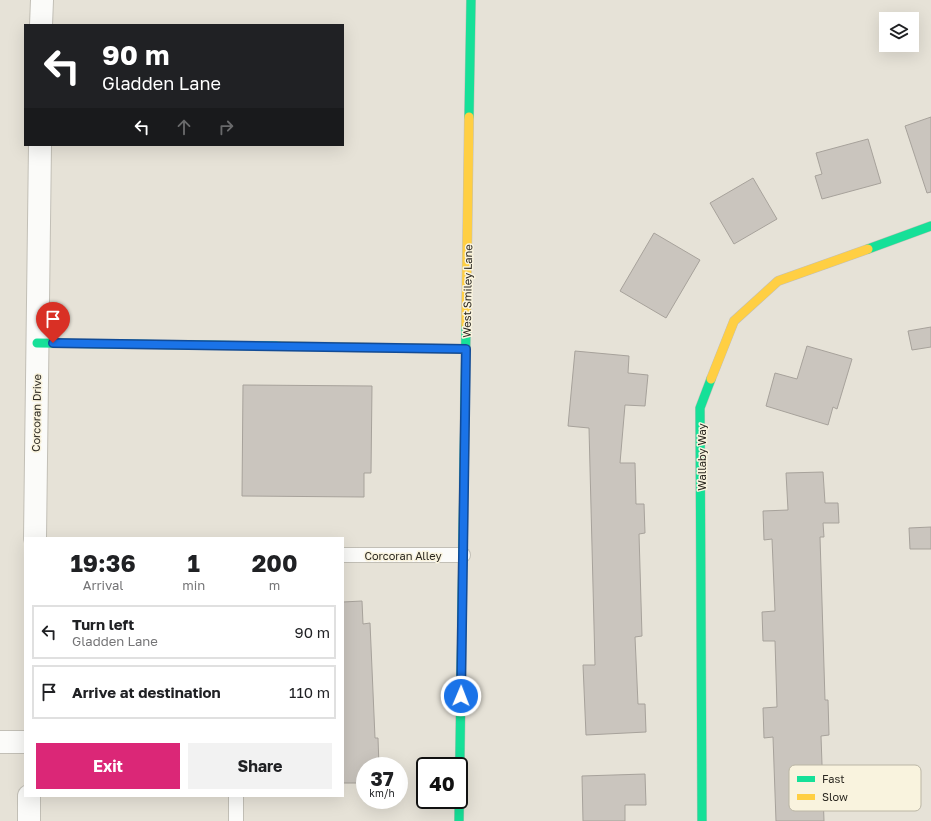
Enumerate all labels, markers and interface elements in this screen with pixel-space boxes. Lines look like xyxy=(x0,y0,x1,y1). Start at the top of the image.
map controls xyxy=(879,12,919,52)
button: layers xyxy=(879,12,919,52)
text: 90 m xyxy=(102,38,169,71)
icon: left xyxy=(36,40,88,92)
text: Gladden Lane xyxy=(102,72,221,94)
icon: left xyxy=(131,116,153,138)
icon: ahead xyxy=(173,116,195,138)
icon: right xyxy=(215,116,237,138)
street label: West Smiley Lane xyxy=(460,244,474,338)
pin xyxy=(36,302,70,343)
icon: arrive xyxy=(42,308,64,330)
street label: Corcoran Drive xyxy=(29,374,43,452)
street label: Wallaby Way xyxy=(695,423,708,491)
text: 19:36 xyxy=(71,548,136,577)
text: 1 xyxy=(187,548,200,577)
text: 200 xyxy=(252,548,298,577)
street label: Corcoran Alley xyxy=(364,549,442,562)
text: Arrival xyxy=(83,577,123,593)
text: min xyxy=(182,577,205,593)
text: m xyxy=(269,577,280,593)
text: Turn left xyxy=(72,615,134,633)
icon: left xyxy=(38,621,60,643)
text: 90 m xyxy=(295,623,330,641)
text: Gladden Lane xyxy=(72,633,158,649)
position arrow xyxy=(440,675,482,717)
icon: arrive xyxy=(38,681,60,703)
text: Arrive at destination xyxy=(72,683,221,701)
text: 110 m xyxy=(289,683,330,701)
button: Exit xyxy=(36,743,180,789)
button: Share xyxy=(188,743,332,789)
speed limit sign: 40 xyxy=(416,757,468,809)
legend xyxy=(789,765,921,811)
text: 37 xyxy=(370,766,394,790)
text: Fast xyxy=(822,772,845,785)
text: km/h xyxy=(369,787,395,799)
text: Slow xyxy=(822,790,848,803)

